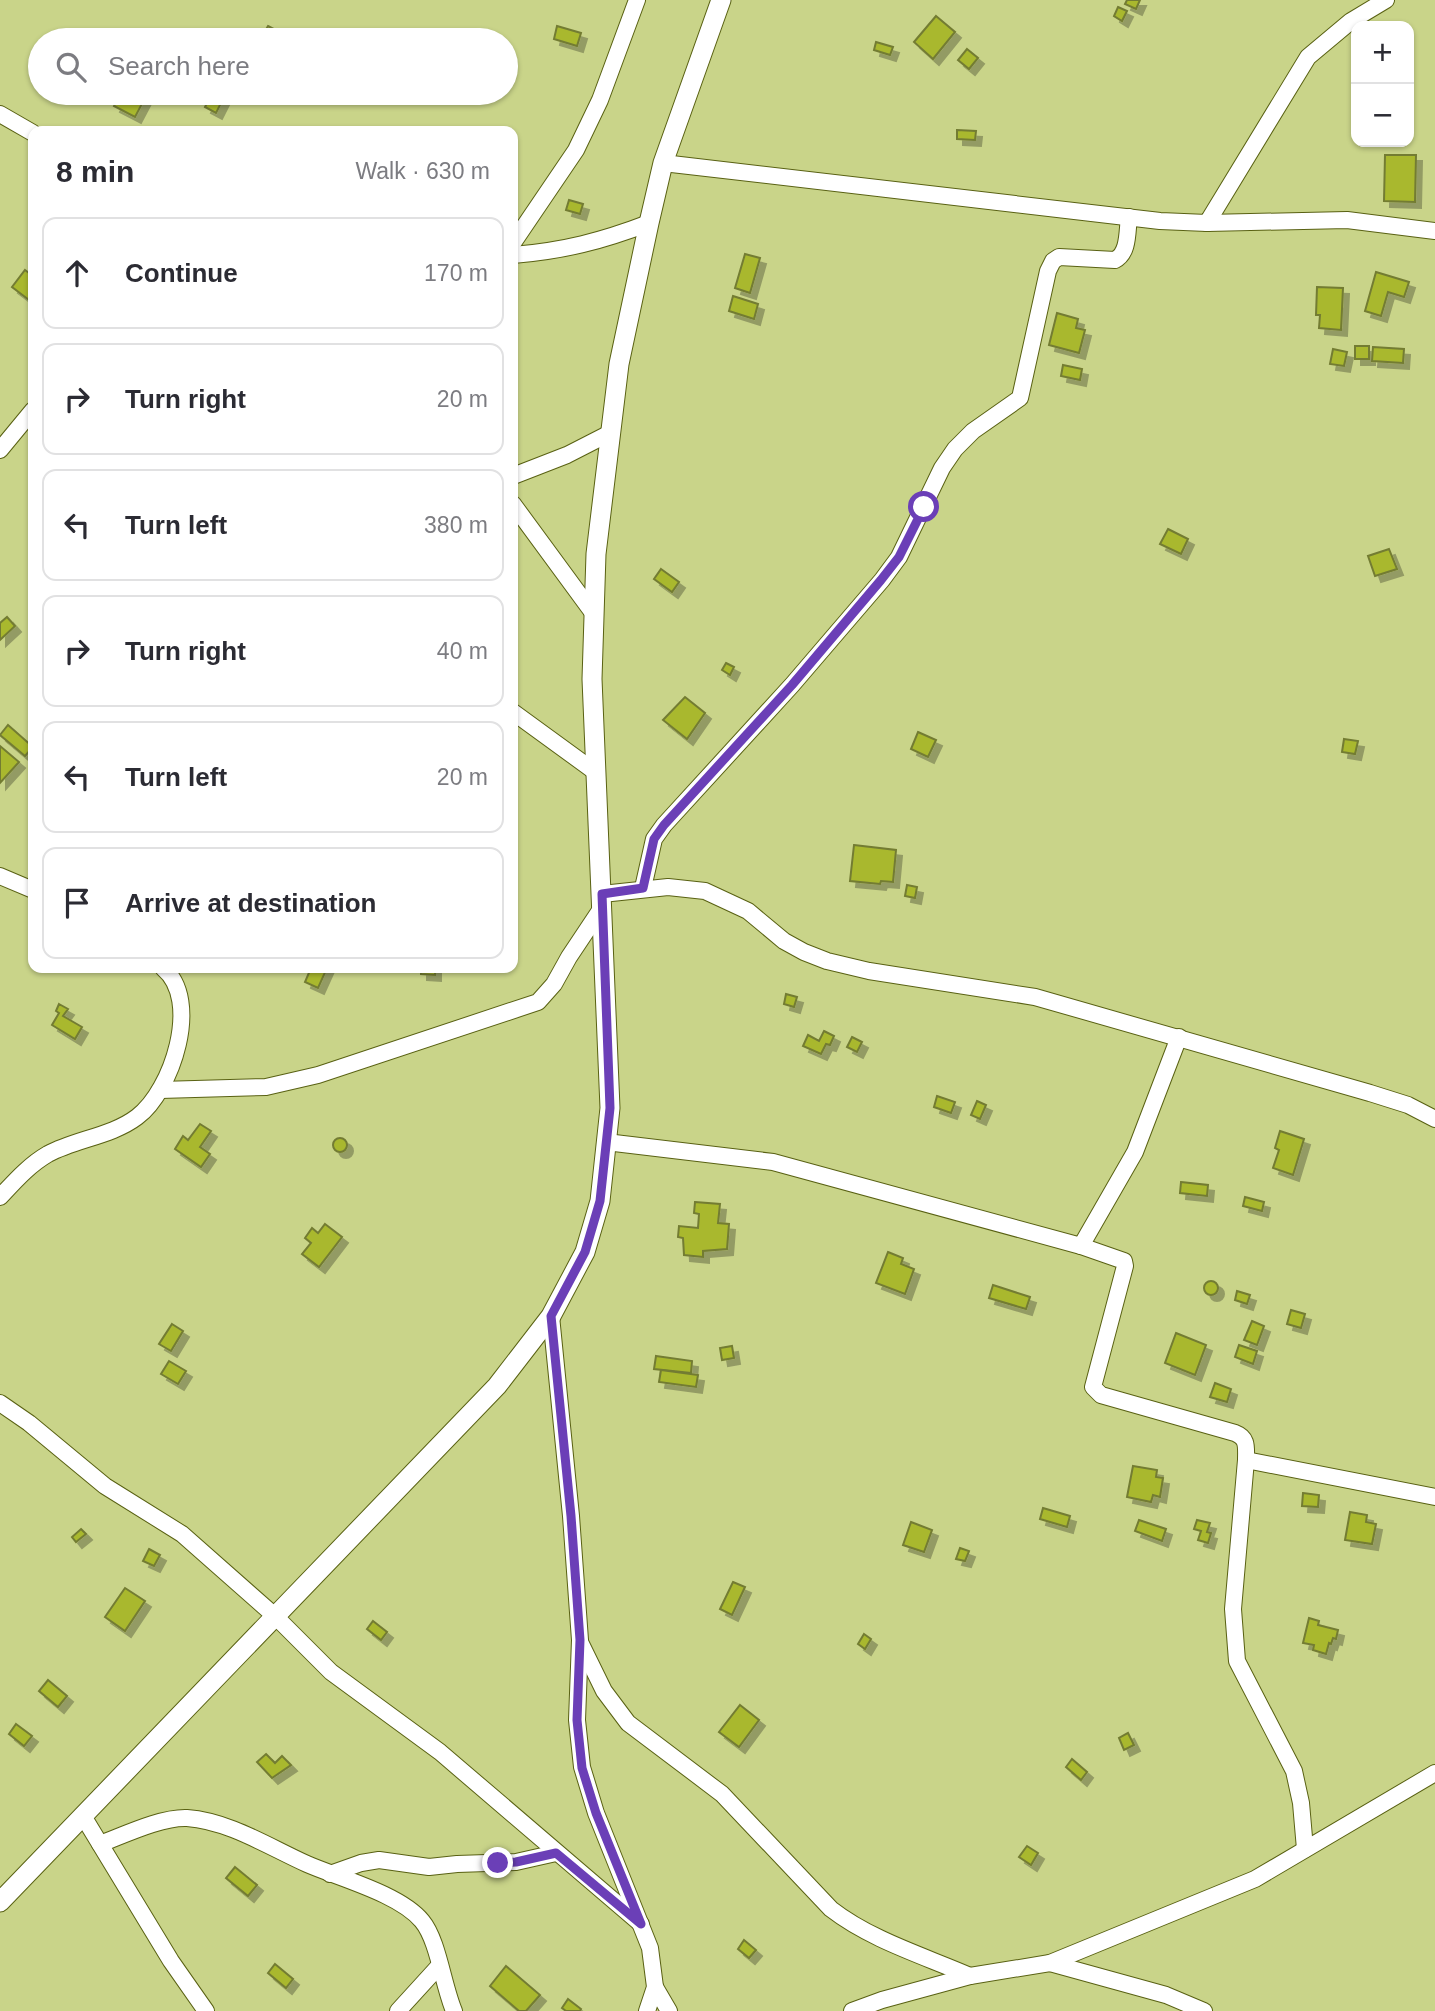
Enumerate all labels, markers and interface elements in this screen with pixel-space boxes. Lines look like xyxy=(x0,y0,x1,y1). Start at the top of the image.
map controls xyxy=(1351,21,1414,147)
button: + xyxy=(1351,21,1414,84)
search box xyxy=(28,28,518,105)
icon: search xyxy=(52,48,90,86)
text: Search here xyxy=(108,51,250,81)
button: − xyxy=(1351,84,1414,147)
text: 8 min xyxy=(56,155,134,188)
text: Walk · 630 m xyxy=(355,158,490,184)
icon: ahead xyxy=(58,254,96,292)
text: Continue xyxy=(125,258,238,288)
text: 170 m xyxy=(424,260,488,286)
icon: right xyxy=(58,380,96,418)
text: Turn right xyxy=(125,384,246,414)
text: 20 m xyxy=(437,386,488,412)
route start xyxy=(908,491,939,522)
icon: left xyxy=(58,506,96,544)
text: Turn left xyxy=(125,510,227,540)
text: 380 m xyxy=(424,512,488,538)
icon: right xyxy=(58,632,96,670)
text: Turn right xyxy=(125,636,246,666)
text: 40 m xyxy=(437,638,488,664)
icon: left xyxy=(58,758,96,796)
text: Turn left xyxy=(125,762,227,792)
text: 20 m xyxy=(437,764,488,790)
icon: arrive xyxy=(58,884,96,922)
text: Arrive at destination xyxy=(125,888,376,918)
route end xyxy=(482,1847,513,1878)

